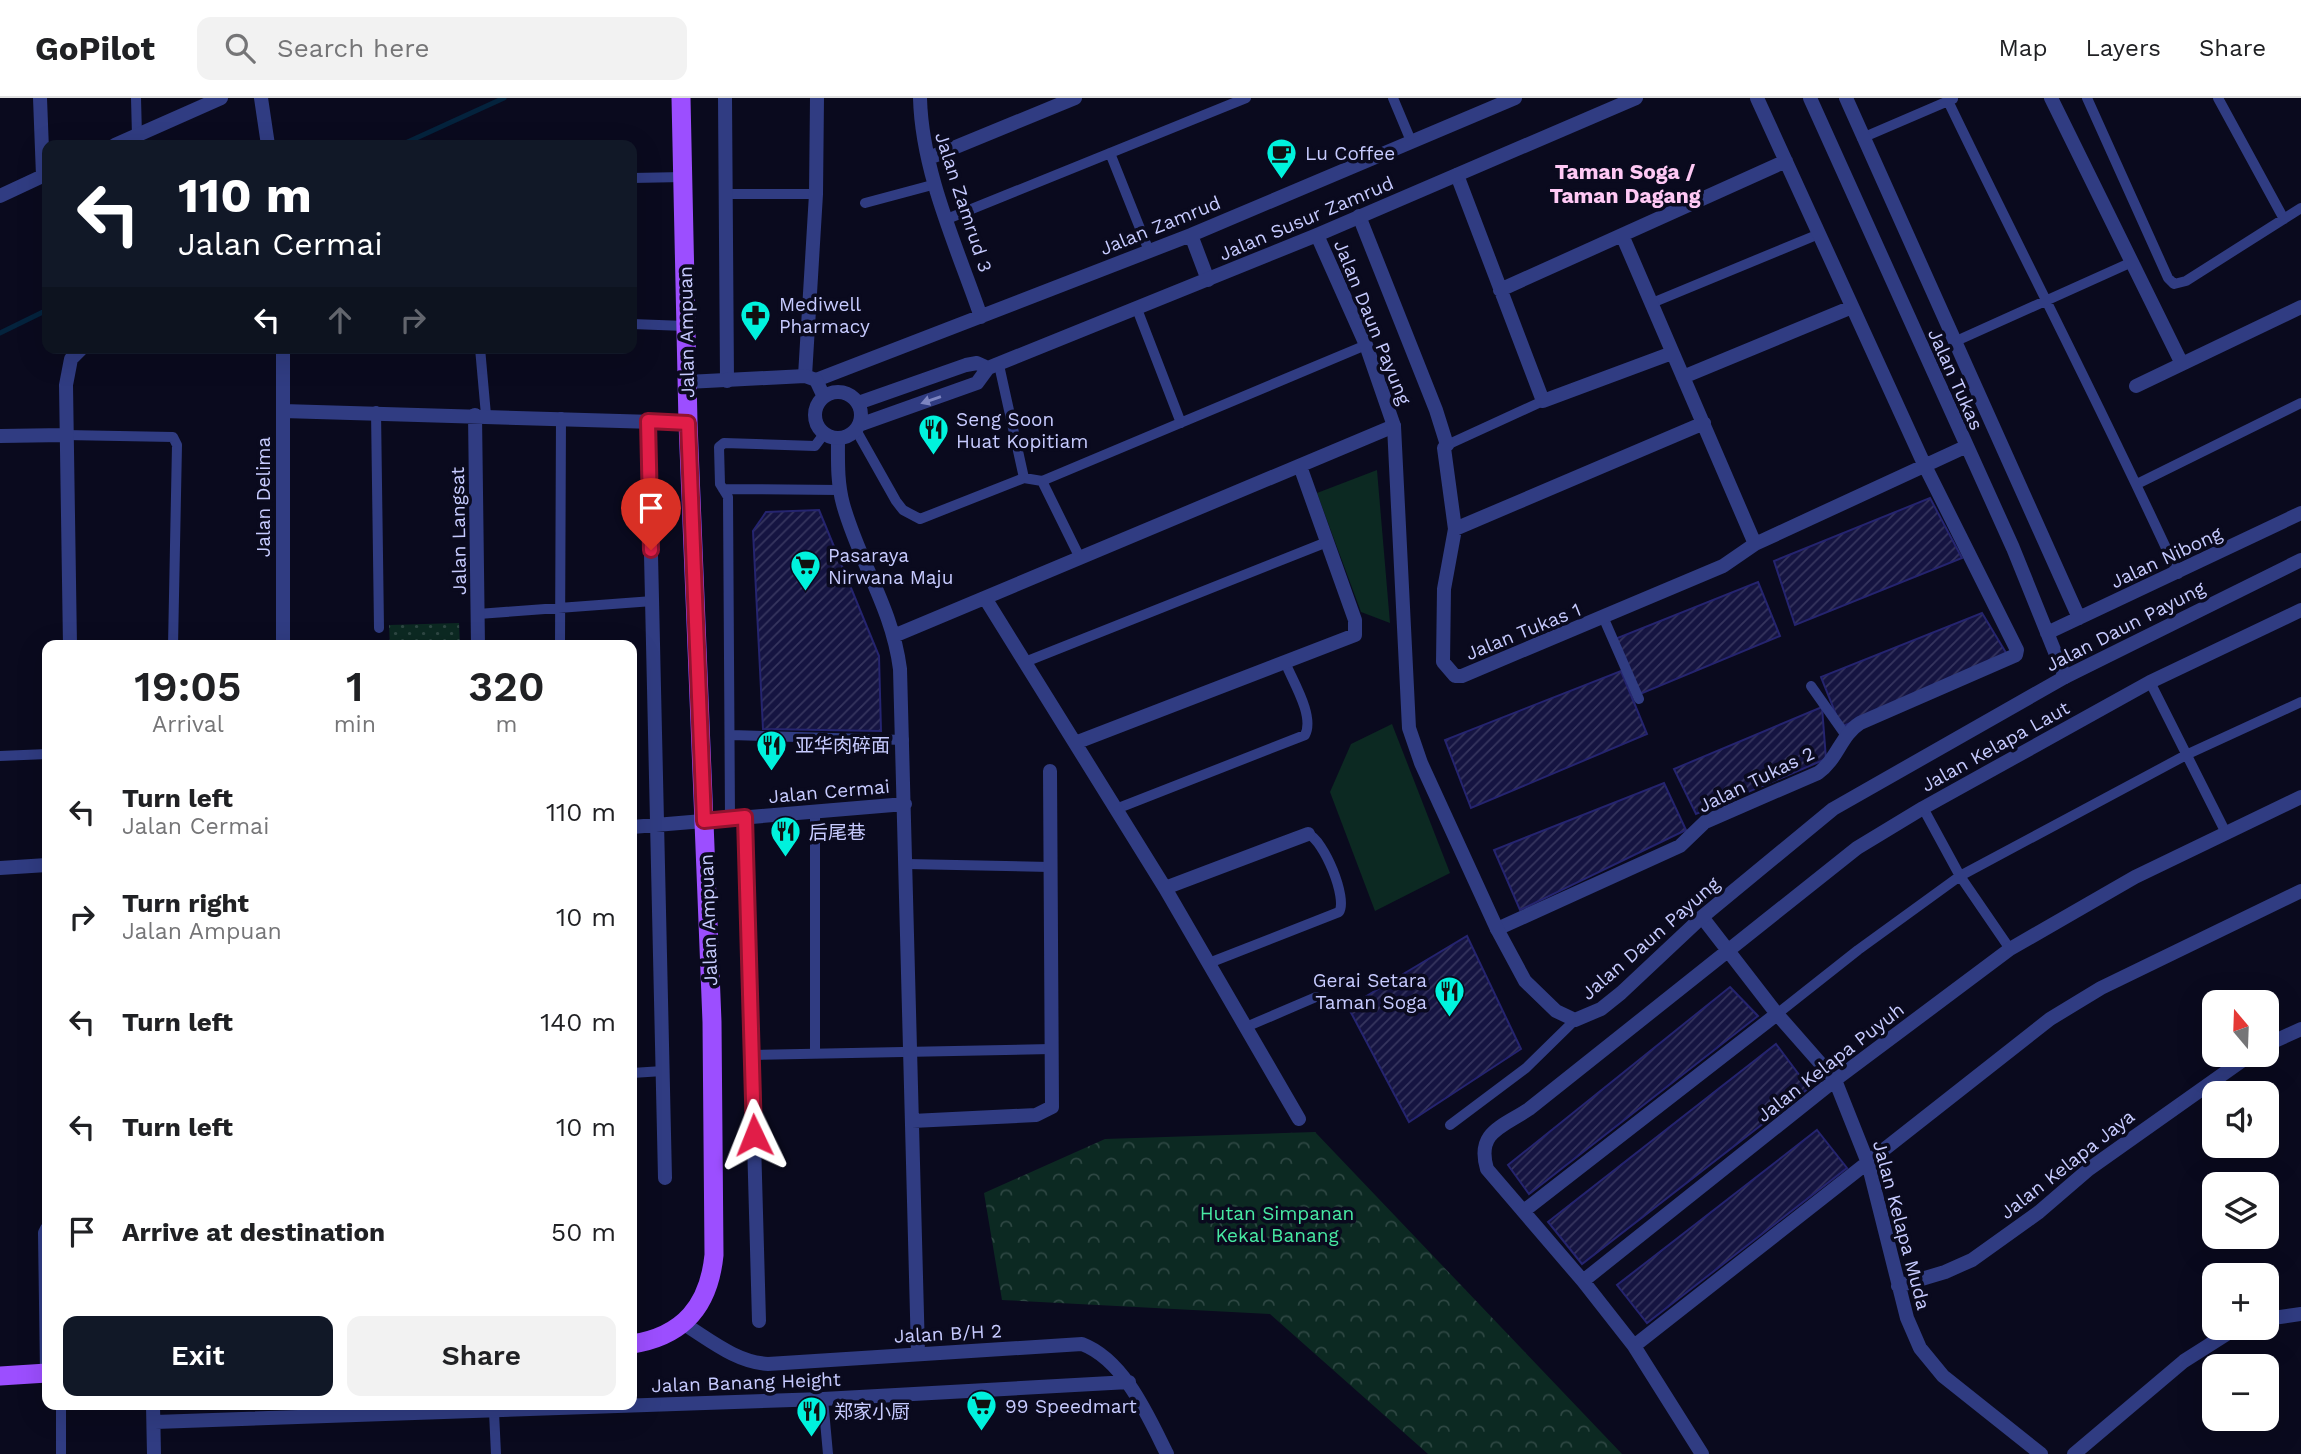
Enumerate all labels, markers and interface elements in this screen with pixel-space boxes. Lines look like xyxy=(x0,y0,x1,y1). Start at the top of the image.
search box xyxy=(197,17,687,80)
text: GoPilot xyxy=(35,29,155,68)
icon: search xyxy=(221,29,259,67)
text: Search here xyxy=(277,33,429,63)
text: Map xyxy=(1999,34,2047,62)
text: Layers xyxy=(2085,34,2161,62)
text: Share xyxy=(2199,34,2266,62)
street label: Jalan Zamrud 3 xyxy=(930,129,997,275)
cafe icon: Lu Coffee xyxy=(1265,136,1299,180)
place label: Lu Coffee xyxy=(1305,142,1395,165)
district label: Taman Soga / Taman Dagang xyxy=(1550,159,1701,208)
text: 110 m xyxy=(178,166,312,224)
icon: left xyxy=(63,168,154,259)
street label: Jalan Susur Zamrud xyxy=(1215,171,1397,266)
street label: Jalan Zamrud xyxy=(1096,191,1224,260)
text: Jalan Cermai xyxy=(178,225,383,263)
street label: Jalan Daun Payung xyxy=(1329,236,1416,409)
street label: Jalan Ampuan xyxy=(674,266,699,398)
place label: Mediwell Pharmacy xyxy=(779,293,870,338)
pharmacy icon: Mediwell Pharmacy xyxy=(739,298,773,342)
icon: left xyxy=(248,301,286,339)
icon: ahead xyxy=(321,301,359,339)
icon: right xyxy=(394,301,432,339)
street label: Jalan Tukas xyxy=(1923,325,1988,434)
one-way arrow xyxy=(921,395,942,406)
place label: Seng Soon Huat Kopitiam xyxy=(956,408,1088,453)
restaurant icon: Seng Soon Huat Kopitiam xyxy=(916,413,950,457)
street label: Jalan Delima xyxy=(252,437,275,557)
street label: Jalan Langsat xyxy=(446,467,471,595)
pin xyxy=(621,478,681,550)
icon: arrive xyxy=(632,489,670,527)
street label: Jalan Nibong xyxy=(2107,521,2226,593)
place label: Pasaraya Nirwana Maju xyxy=(828,544,953,589)
supermarket icon: Pasaraya Nirwana Maju xyxy=(788,549,822,593)
street label: Jalan Daun Payung xyxy=(2042,576,2209,677)
street label: Jalan Tukas 1 xyxy=(1462,598,1584,665)
text: 19:05 xyxy=(134,662,241,711)
text: 1 xyxy=(346,662,364,711)
text: 320 xyxy=(468,662,545,711)
street label: Jalan Kelapa Laut xyxy=(1917,696,2073,797)
text: Arrival xyxy=(152,711,224,738)
text: min xyxy=(334,711,376,738)
text: m xyxy=(496,711,517,738)
restaurant icon: 亚华肉碎面 xyxy=(755,728,789,772)
place label: 亚华肉碎面 xyxy=(795,734,890,757)
street label: Jalan Tukas 2 xyxy=(1694,741,1818,817)
street label: Jalan Cermai xyxy=(767,775,891,808)
text: Turn left xyxy=(122,783,233,813)
icon: left xyxy=(63,793,101,831)
text: 110 m xyxy=(546,797,616,827)
text: Jalan Cermai xyxy=(122,813,269,840)
restaurant icon: 后尾巷 xyxy=(769,815,803,859)
place label: 后尾巷 xyxy=(809,821,866,844)
street label: Jalan Ampuan xyxy=(695,854,722,986)
street label: Jalan Daun Payung xyxy=(1577,872,1725,1005)
text: Turn right xyxy=(122,888,249,918)
icon: right xyxy=(63,898,101,936)
text: 10 m xyxy=(556,902,616,932)
text: Jalan Ampuan xyxy=(122,918,282,945)
place label: Gerai Setara Taman Soga xyxy=(1313,969,1427,1014)
restaurant icon: Gerai Setara Taman Soga xyxy=(1433,974,1467,1018)
north arrow xyxy=(2202,990,2278,1068)
map controls xyxy=(2202,990,2279,1431)
street label: Jalan Kelapa Puyuh xyxy=(1752,998,1908,1127)
icon: left xyxy=(63,1003,101,1041)
text: Turn left xyxy=(122,1007,233,1037)
text: 140 m xyxy=(540,1007,616,1037)
button: sound xyxy=(2202,1081,2279,1158)
position arrow xyxy=(717,1098,791,1172)
street label: Jalan Kelapa Jaya xyxy=(1995,1105,2139,1224)
icon: left xyxy=(63,1108,101,1146)
text: Turn left xyxy=(122,1112,233,1142)
text: 10 m xyxy=(556,1112,616,1142)
street label: Jalan Kelapa Muda xyxy=(1868,1138,1935,1313)
button: layers xyxy=(2202,1172,2279,1249)
park label: Hutan Simpanan Kekal Banang xyxy=(1200,1202,1354,1247)
icon: arrive xyxy=(63,1213,101,1251)
text: Arrive at destination xyxy=(122,1217,385,1247)
text: 50 m xyxy=(551,1217,616,1247)
button: + xyxy=(2202,1263,2279,1340)
button: Exit xyxy=(63,1316,333,1396)
button: Share xyxy=(347,1316,616,1396)
street label: Jalan B/H 2 xyxy=(893,1319,1003,1348)
button: − xyxy=(2202,1354,2279,1431)
street label: Jalan Banang Height xyxy=(651,1368,841,1397)
supermarket icon: 99 Speedmart xyxy=(965,1389,999,1433)
restaurant icon: 郑家小厨 xyxy=(794,1394,828,1438)
place label: 99 Speedmart xyxy=(1005,1395,1137,1418)
place label: 郑家小厨 xyxy=(834,1400,910,1423)

